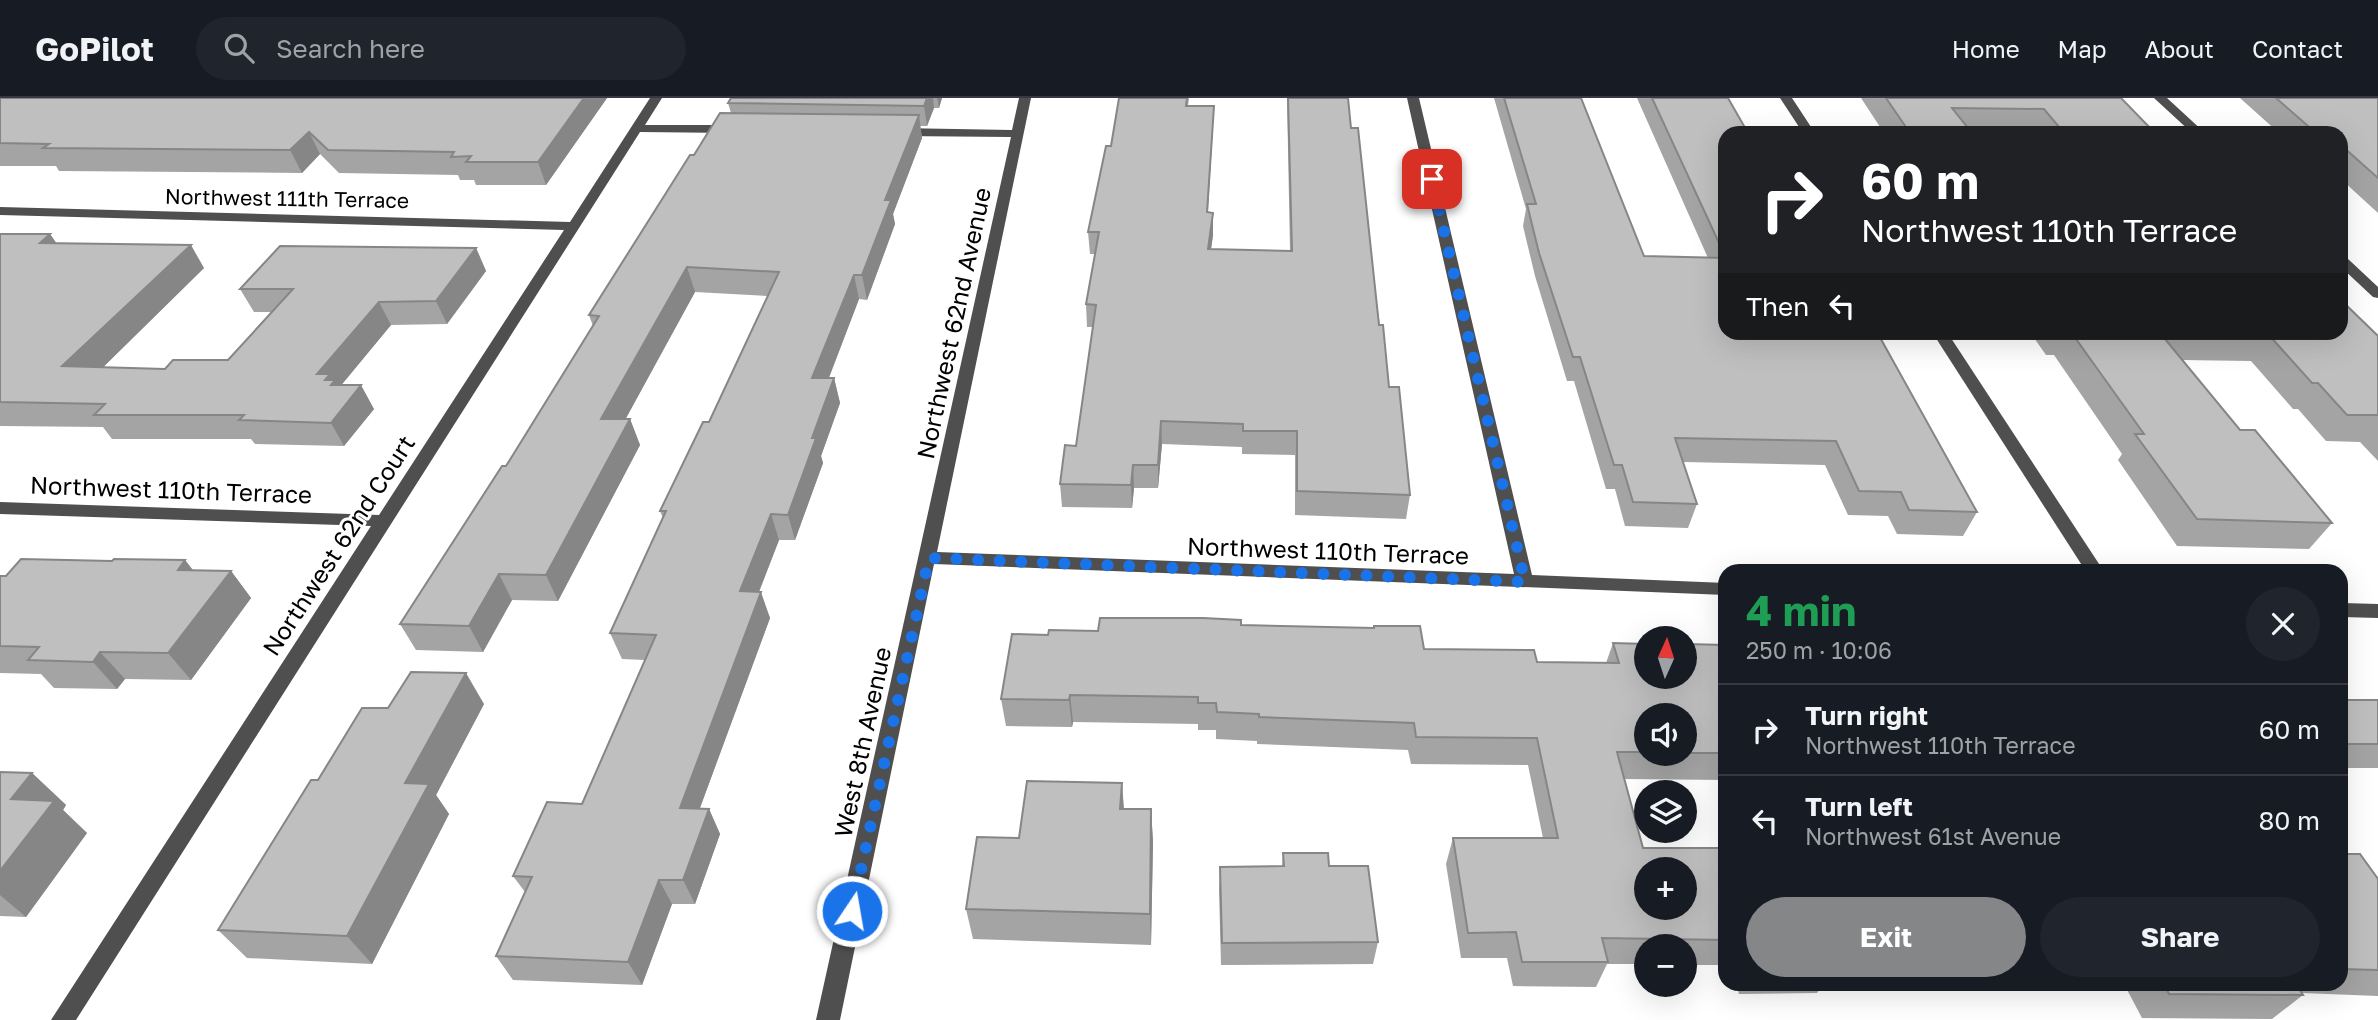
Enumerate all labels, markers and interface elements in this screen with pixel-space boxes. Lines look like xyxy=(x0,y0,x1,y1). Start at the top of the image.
search box xyxy=(196,17,686,80)
text: GoPilot xyxy=(35,29,154,68)
icon: search xyxy=(220,29,258,67)
text: Search here xyxy=(276,33,425,64)
text: Home xyxy=(1952,34,2020,63)
text: Map xyxy=(2058,34,2107,63)
text: About xyxy=(2145,34,2214,63)
text: Contact xyxy=(2252,34,2343,63)
pin xyxy=(1402,149,1462,209)
text: 60 m xyxy=(1861,151,1979,210)
icon: right xyxy=(1746,154,1837,245)
icon: arrive xyxy=(1413,160,1451,198)
street label: Northwest 111th Terrace xyxy=(165,183,409,213)
street label: Northwest 62nd Avenue xyxy=(910,185,996,461)
text: Northwest 110th Terrace xyxy=(1861,211,2237,249)
icon: left xyxy=(1823,287,1861,325)
text: Then xyxy=(1746,291,1809,322)
street label: Northwest 62nd Court xyxy=(256,429,420,661)
street label: Northwest 110th Terrace xyxy=(29,470,313,508)
street label: Northwest 110th Terrace xyxy=(1186,531,1470,569)
text: 4 min xyxy=(1746,585,1856,635)
button: close xyxy=(2246,587,2320,661)
north arrow xyxy=(1634,626,1698,690)
map controls xyxy=(1634,626,1697,997)
text: 250 m · 10:06 xyxy=(1746,636,1892,664)
street label: West 8th Avenue xyxy=(828,644,896,840)
text: Turn right xyxy=(1805,700,1928,731)
button: sound xyxy=(1634,703,1697,766)
icon: right xyxy=(1746,711,1784,749)
text: 60 m xyxy=(2259,714,2320,745)
text: Northwest 110th Terrace xyxy=(1805,731,2075,759)
button: layers xyxy=(1634,780,1697,843)
text: Turn left xyxy=(1805,791,1913,822)
icon: left xyxy=(1746,802,1784,840)
text: 80 m xyxy=(2259,805,2320,836)
text: Northwest 61st Avenue xyxy=(1805,822,2061,850)
button: + xyxy=(1634,857,1697,920)
position arrow xyxy=(815,874,889,948)
button: Exit xyxy=(1746,897,2026,977)
button: Share xyxy=(2040,897,2320,977)
button: − xyxy=(1634,934,1697,997)

